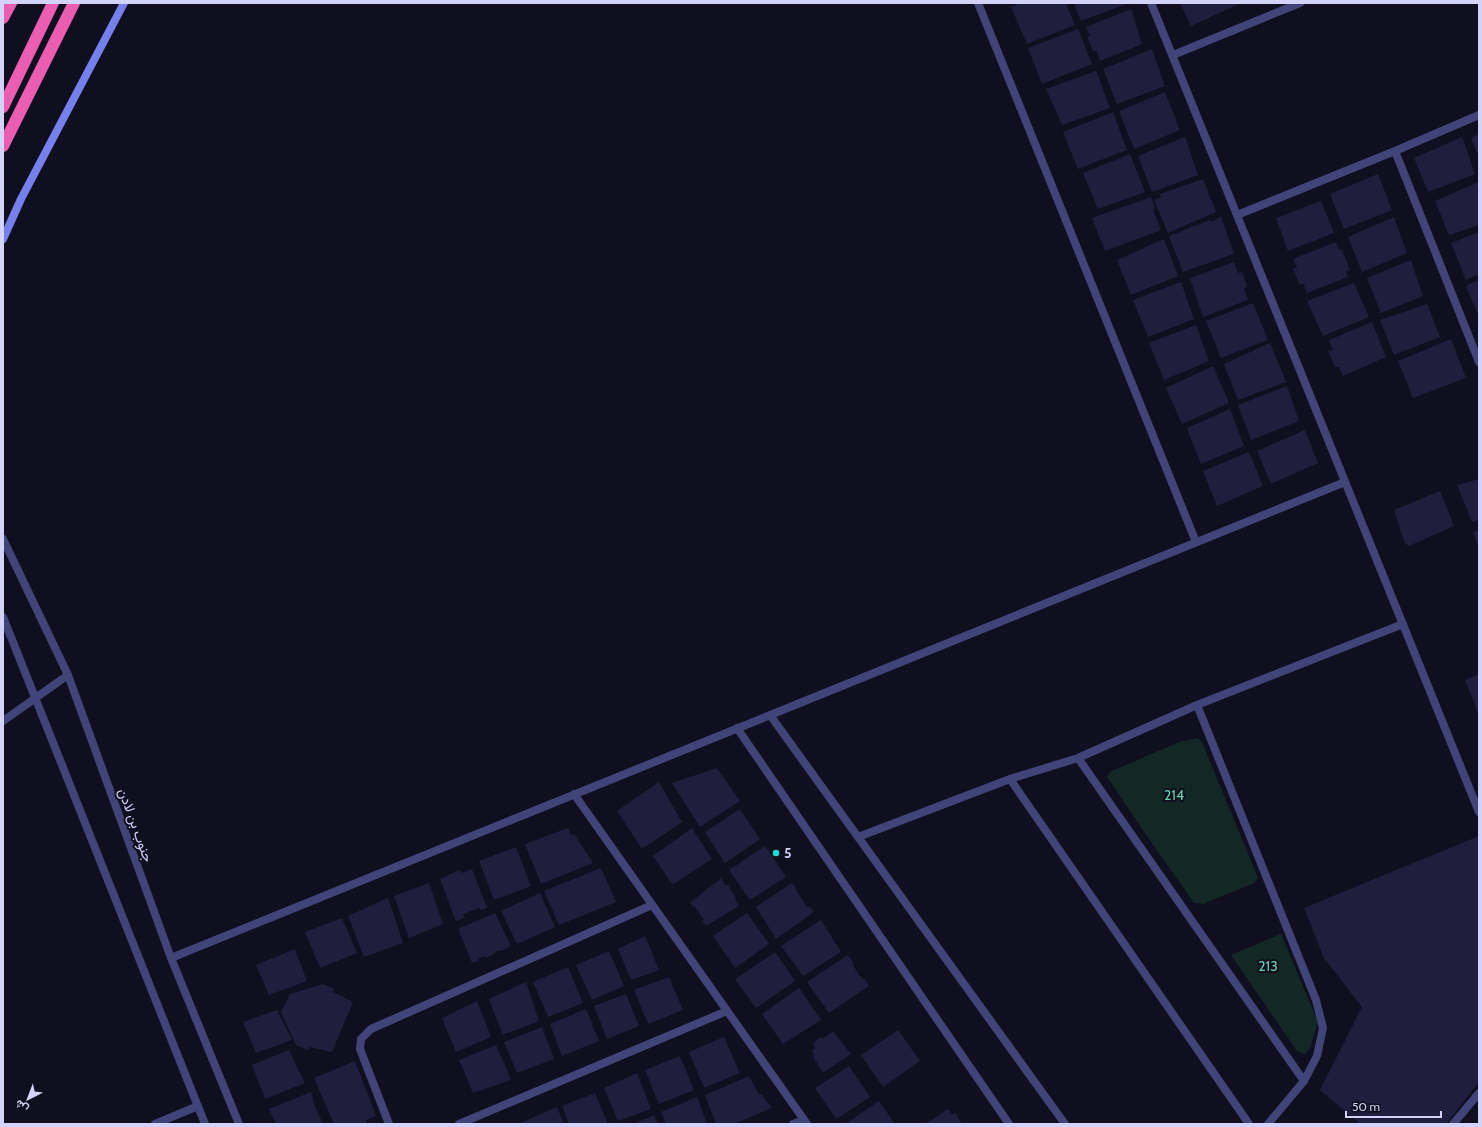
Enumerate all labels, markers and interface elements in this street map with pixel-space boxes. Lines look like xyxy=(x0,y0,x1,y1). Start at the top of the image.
street label: جنوب بن لادن xyxy=(114,786,158,864)
park label: 214 xyxy=(1164,786,1184,804)
place label: 5 xyxy=(784,844,792,862)
marker: 5 xyxy=(771,848,781,858)
park label: 213 xyxy=(1258,957,1278,975)
north arrow xyxy=(8,1079,48,1119)
scale bar xyxy=(1346,1093,1441,1119)
text: ش xyxy=(12,1097,31,1116)
text: 50 m xyxy=(1352,1099,1380,1114)

